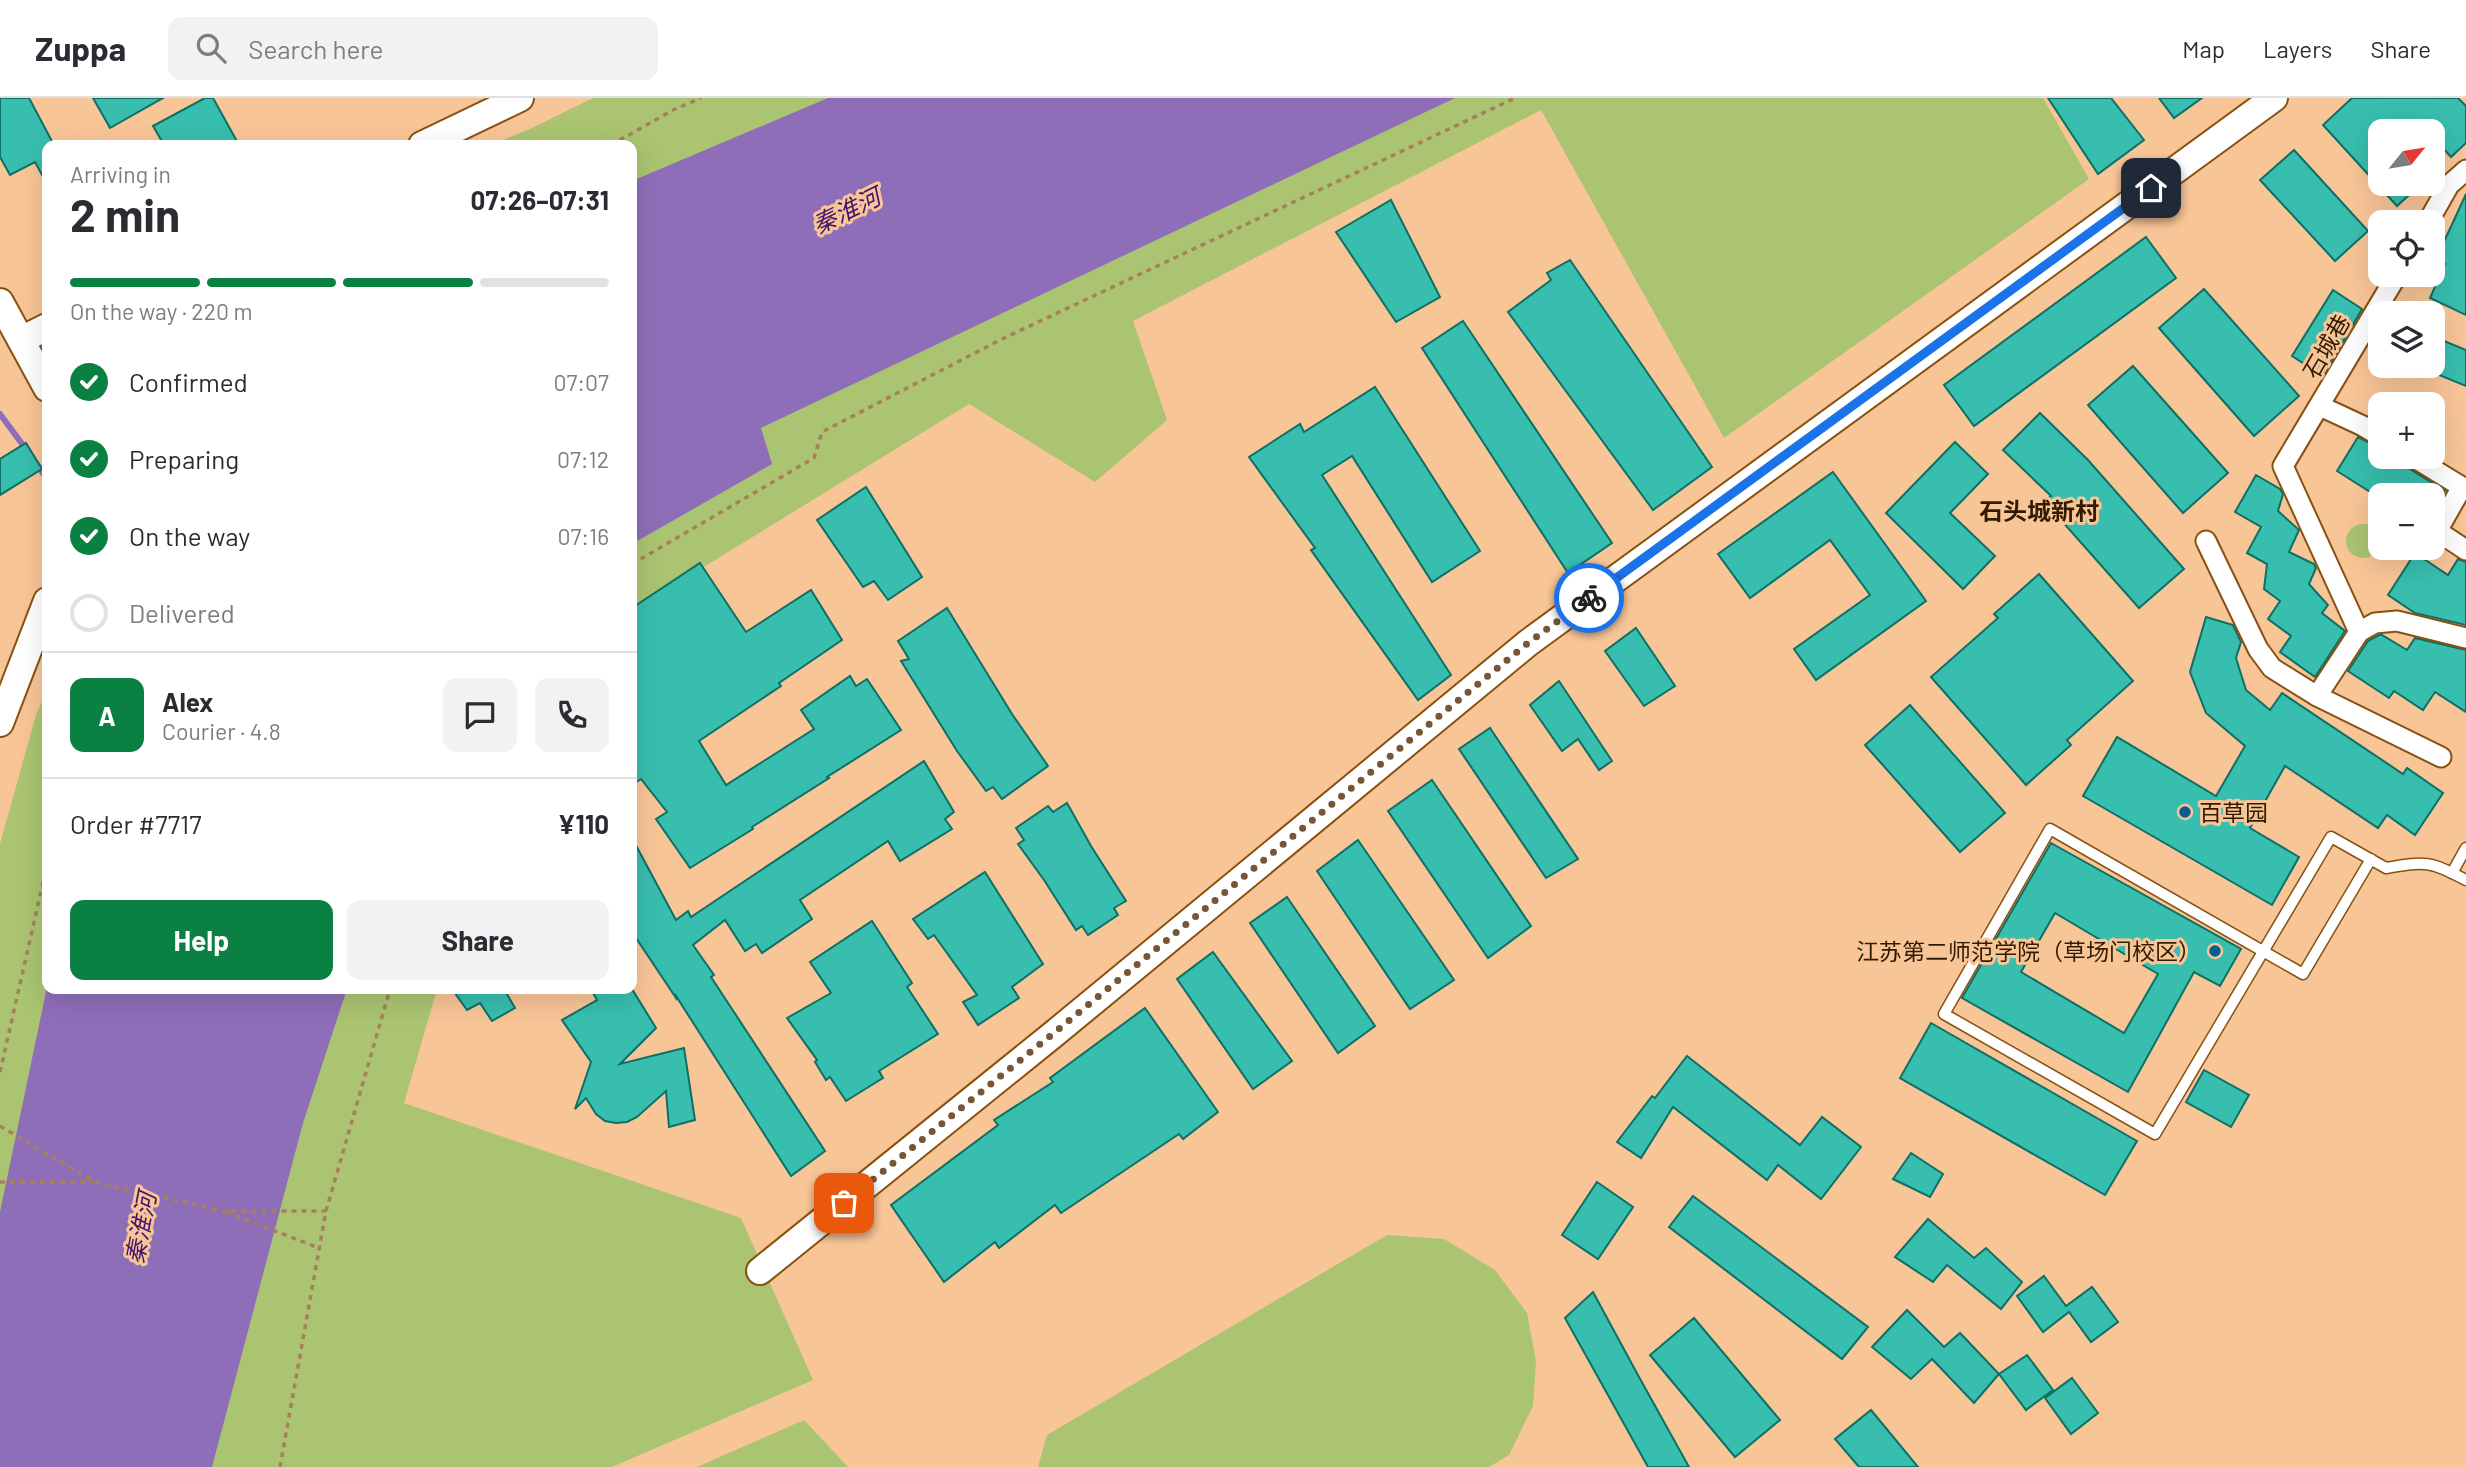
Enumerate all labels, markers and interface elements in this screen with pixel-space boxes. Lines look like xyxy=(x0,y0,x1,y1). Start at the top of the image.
search box xyxy=(168,17,658,80)
text: Zuppa xyxy=(35,28,126,68)
icon: search xyxy=(192,29,230,67)
text: Search here xyxy=(248,33,383,64)
text: Map xyxy=(2182,34,2225,63)
text: Layers xyxy=(2263,34,2332,63)
text: Share xyxy=(2370,34,2431,63)
north arrow xyxy=(2368,119,2445,196)
map controls xyxy=(2368,119,2445,560)
pin xyxy=(2121,158,2181,218)
text: Arriving in xyxy=(70,160,171,188)
icon: home xyxy=(2132,169,2170,207)
water label: 秦淮河 xyxy=(807,179,888,239)
text: 07:26–07:31 xyxy=(471,184,609,215)
text: 2 min xyxy=(70,186,180,241)
button: locate xyxy=(2368,210,2445,287)
text: On the way · 220 m xyxy=(70,297,253,325)
button: layers xyxy=(2368,301,2445,378)
street label: 石城巷 xyxy=(2297,309,2355,383)
icon: check xyxy=(70,363,108,401)
text: Confirmed xyxy=(129,366,248,397)
text: 07:07 xyxy=(553,368,609,396)
button: + xyxy=(2368,392,2445,469)
icon: check xyxy=(70,440,108,478)
text: Preparing xyxy=(129,443,239,474)
text: 07:12 xyxy=(557,445,609,473)
button: − xyxy=(2368,483,2445,560)
district label: 石头城新村 xyxy=(1979,496,2099,525)
icon: check xyxy=(70,517,108,555)
text: On the way xyxy=(129,520,250,551)
text: 07:16 xyxy=(557,522,609,550)
courier xyxy=(1554,563,1624,633)
icon: bike xyxy=(1570,579,1608,617)
text: Delivered xyxy=(129,597,235,628)
button: chat xyxy=(443,678,517,752)
button: phone xyxy=(535,678,609,752)
text: Alex xyxy=(162,686,213,717)
text: A xyxy=(98,700,116,731)
text: Courier · 4.8 xyxy=(162,717,281,745)
place label: 百草园 xyxy=(2199,798,2268,826)
marker: 百草园 xyxy=(2177,804,2193,820)
text: Order #7717 xyxy=(70,808,201,839)
text: ¥110 xyxy=(558,808,609,839)
button: Help xyxy=(70,900,333,980)
button: Share xyxy=(347,900,609,980)
place label: 江苏第二师范学院（草场门校区） xyxy=(1856,937,2201,965)
marker: 江苏第二师范学院（草场门校区） xyxy=(2207,943,2223,959)
pin xyxy=(814,1173,874,1233)
icon: bag xyxy=(825,1184,863,1222)
water label: 秦淮河 xyxy=(119,1186,162,1266)

